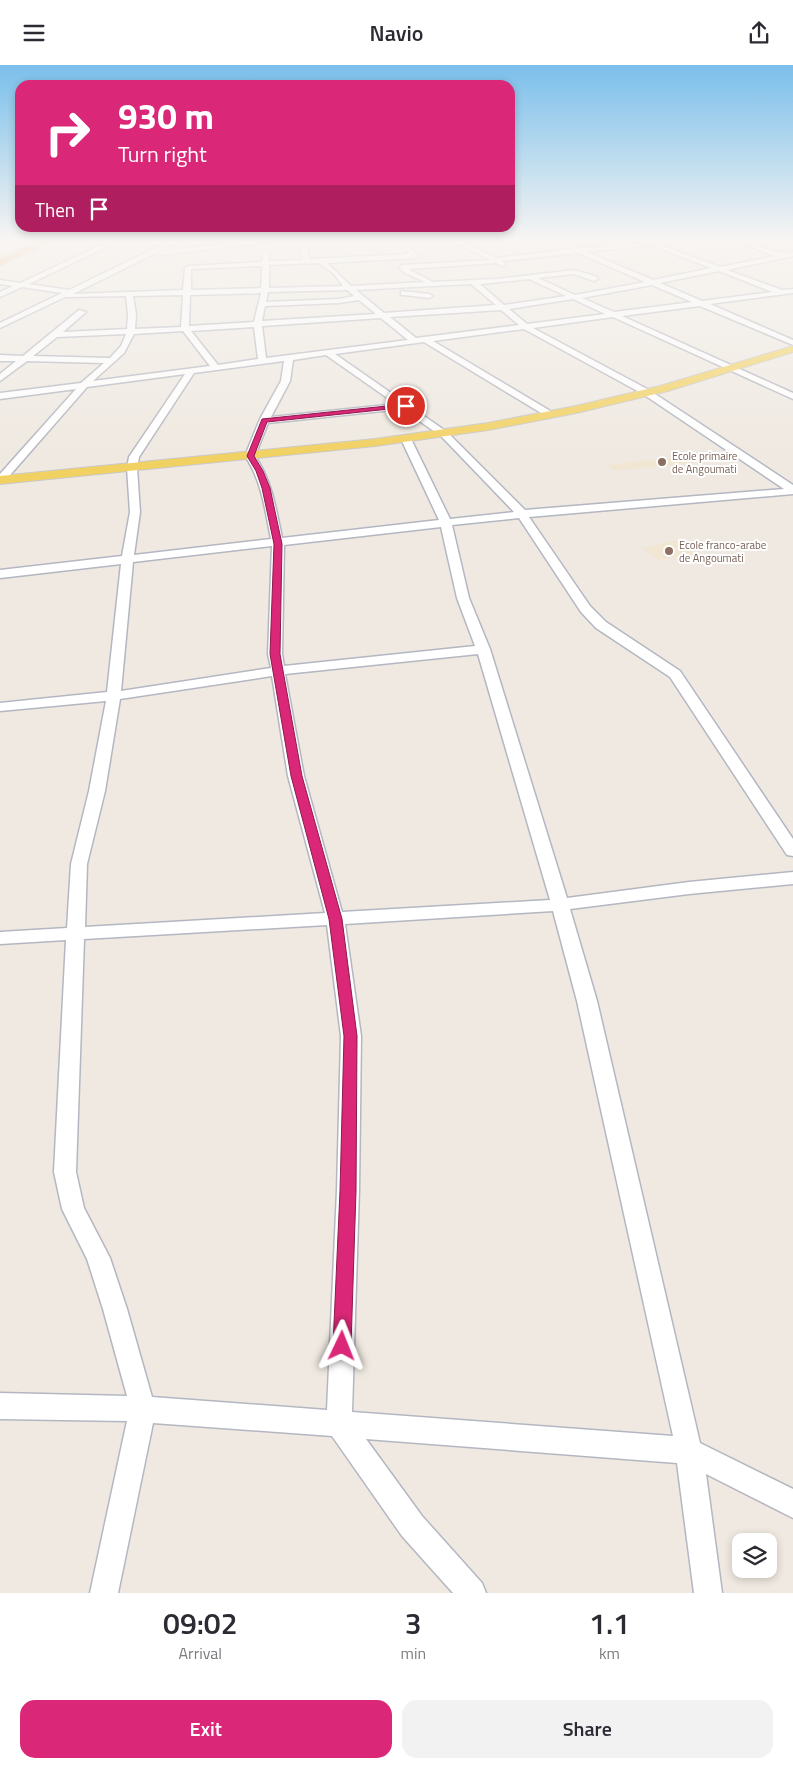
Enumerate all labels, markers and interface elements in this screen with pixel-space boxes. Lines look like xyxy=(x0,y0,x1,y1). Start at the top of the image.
text: Navio xyxy=(370,16,423,50)
icon: menu xyxy=(20,19,48,47)
icon: share xyxy=(745,19,773,47)
text: 930 m xyxy=(118,89,214,143)
icon: right xyxy=(35,100,100,165)
text: Turn right xyxy=(118,137,207,171)
text: Then xyxy=(35,195,75,224)
icon: arrive xyxy=(85,195,113,223)
pin xyxy=(385,385,427,427)
icon: arrive xyxy=(392,392,420,420)
place label: Ecole primaire de Angoumati xyxy=(672,448,738,477)
marker: Ecole primaire de Angoumati xyxy=(656,456,668,468)
place label: Ecole franco-arabe de Angoumati xyxy=(679,537,767,566)
marker: Ecole franco-arabe de Angoumati xyxy=(663,545,675,557)
position arrow xyxy=(315,1319,367,1371)
map controls xyxy=(732,1533,777,1578)
button: layers xyxy=(732,1533,777,1578)
text: 09:02 xyxy=(163,1600,237,1646)
text: 3 xyxy=(405,1600,422,1646)
text: 1.1 xyxy=(589,1600,630,1646)
text: Arrival xyxy=(179,1641,222,1665)
text: min xyxy=(401,1641,426,1665)
text: km xyxy=(599,1641,620,1665)
button: Exit xyxy=(20,1700,392,1758)
button: Share xyxy=(402,1700,773,1758)

